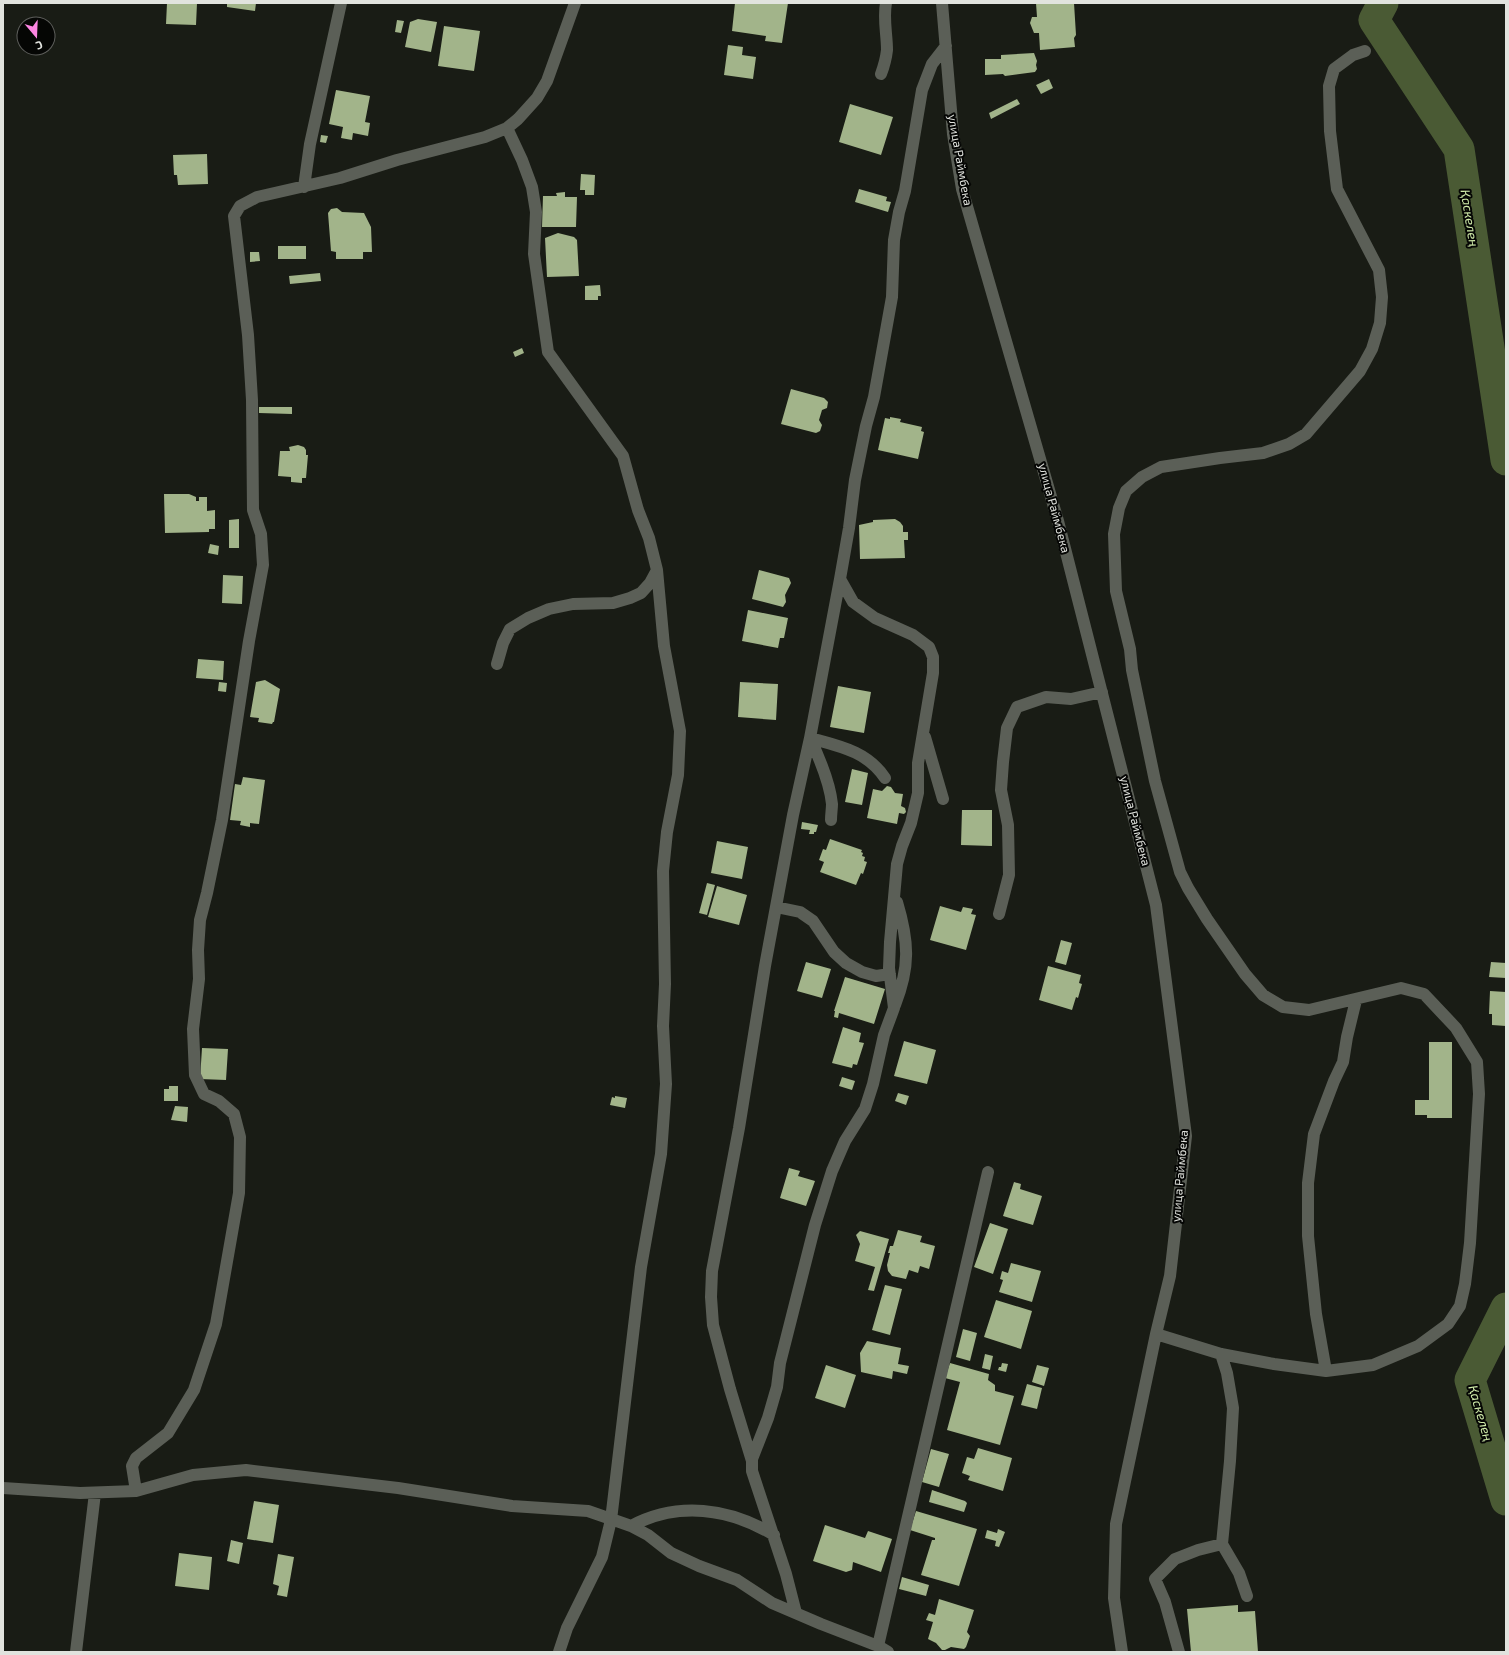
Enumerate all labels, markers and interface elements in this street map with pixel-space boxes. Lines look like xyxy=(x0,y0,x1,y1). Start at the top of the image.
north arrow xyxy=(16,16,56,56)
text: С xyxy=(34,39,45,53)
street label: улица Раймбека xyxy=(945,113,976,207)
water label: Қаскелең xyxy=(1458,188,1482,248)
street label: улица Раймбека xyxy=(1035,461,1074,554)
street label: улица Раймбека xyxy=(1117,774,1154,867)
street label: улица Раймбека xyxy=(1168,1129,1191,1223)
water label: Қаскелең xyxy=(1465,1383,1497,1443)

